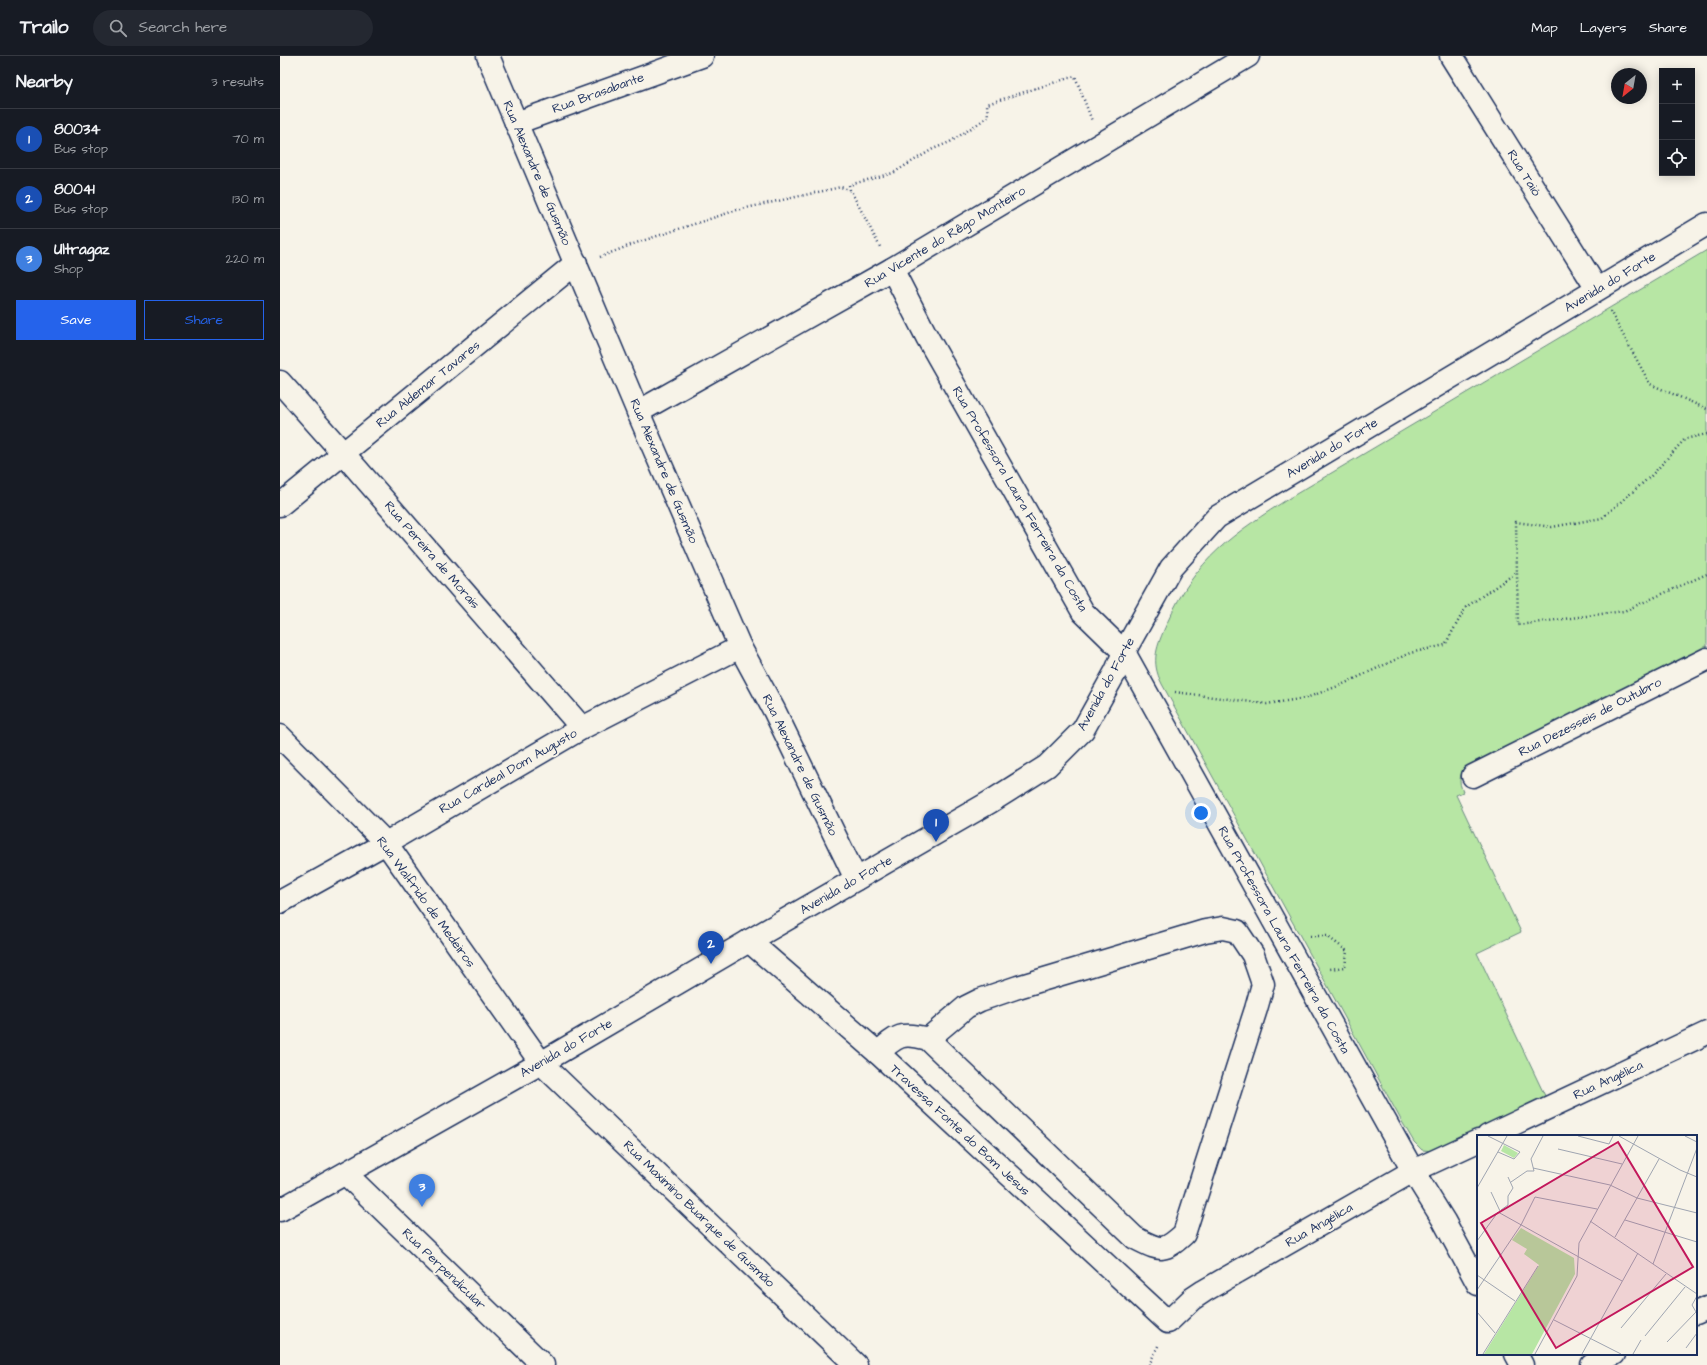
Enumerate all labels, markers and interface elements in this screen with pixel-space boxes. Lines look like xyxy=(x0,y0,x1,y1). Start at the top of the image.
search box xyxy=(93,10,373,46)
text: Trailo xyxy=(20,14,69,41)
icon: search xyxy=(107,17,129,39)
text: Search here xyxy=(139,17,227,38)
text: Map xyxy=(1531,18,1558,38)
text: Layers xyxy=(1580,18,1627,38)
text: Share xyxy=(1649,18,1687,38)
street label: Rua Brasabante xyxy=(550,68,646,118)
north arrow xyxy=(1611,68,1647,104)
map controls xyxy=(1659,68,1695,176)
button: + xyxy=(1659,68,1695,104)
text: Nearby xyxy=(16,70,73,94)
text: 3 results xyxy=(211,73,264,91)
street label: Rua Alexandre de Gusmão xyxy=(498,98,576,249)
button: − xyxy=(1659,104,1695,140)
text: 80034 xyxy=(54,119,101,140)
text: 1 xyxy=(28,130,30,148)
text: 70 m xyxy=(232,130,264,148)
text: Bus stop xyxy=(54,140,108,158)
button: locate xyxy=(1659,140,1695,176)
street label: Rua Taió xyxy=(1503,146,1546,200)
text: 80041 xyxy=(54,179,95,200)
street label: Rua Vicente do Rêgo Monteiro xyxy=(861,181,1030,293)
text: 2 xyxy=(25,190,33,208)
text: 130 m xyxy=(232,190,264,208)
text: Bus stop xyxy=(54,200,108,218)
text: Ultragaz xyxy=(54,239,110,260)
street label: Avenida do Forte xyxy=(1561,247,1659,317)
text: 3 xyxy=(26,250,32,268)
text: 220 m xyxy=(226,250,264,268)
text: Shop xyxy=(54,260,83,278)
button: Save xyxy=(16,300,136,340)
button: Share xyxy=(144,300,264,340)
street label: Rua Aldemar Tavares xyxy=(372,336,484,432)
street label: Rua Professora Laura Ferreira da Costa xyxy=(948,383,1092,615)
street label: Rua Alexandre de Gusmão xyxy=(625,396,703,547)
street label: Avenida do Forte xyxy=(1283,413,1381,483)
street label: Rua Pereira de Morais xyxy=(380,497,484,613)
street label: Avenida do Forte xyxy=(1073,634,1139,734)
street label: Rua Dezesseis de Outubro xyxy=(1515,673,1665,761)
street label: Rua Alexandre de Gusmão xyxy=(758,691,842,839)
street label: Rua Cardeal Dom Augusto xyxy=(436,724,581,819)
your location xyxy=(1191,803,1211,823)
pin: 1 xyxy=(923,809,949,842)
street label: Rua Professora Laura Ferreira da Costa xyxy=(1214,823,1354,1057)
street label: Rua Walfrido de Medeiros xyxy=(372,833,480,972)
street label: Avenida do Forte xyxy=(796,851,896,919)
pin: 2 xyxy=(698,931,724,964)
street label: Avenida do Forte xyxy=(516,1014,616,1082)
street label: Rua Angélica xyxy=(1570,1056,1647,1105)
street label: Travessa Fonte do Bom Jesus xyxy=(886,1060,1034,1200)
inset map xyxy=(1477,1135,1697,1355)
street label: Rua Maximino Buarque de Gusmão xyxy=(619,1137,779,1292)
pin: 3 xyxy=(409,1174,435,1207)
street label: Rua Angélica xyxy=(1282,1198,1357,1252)
street label: Rua Perpendicular xyxy=(398,1224,490,1314)

